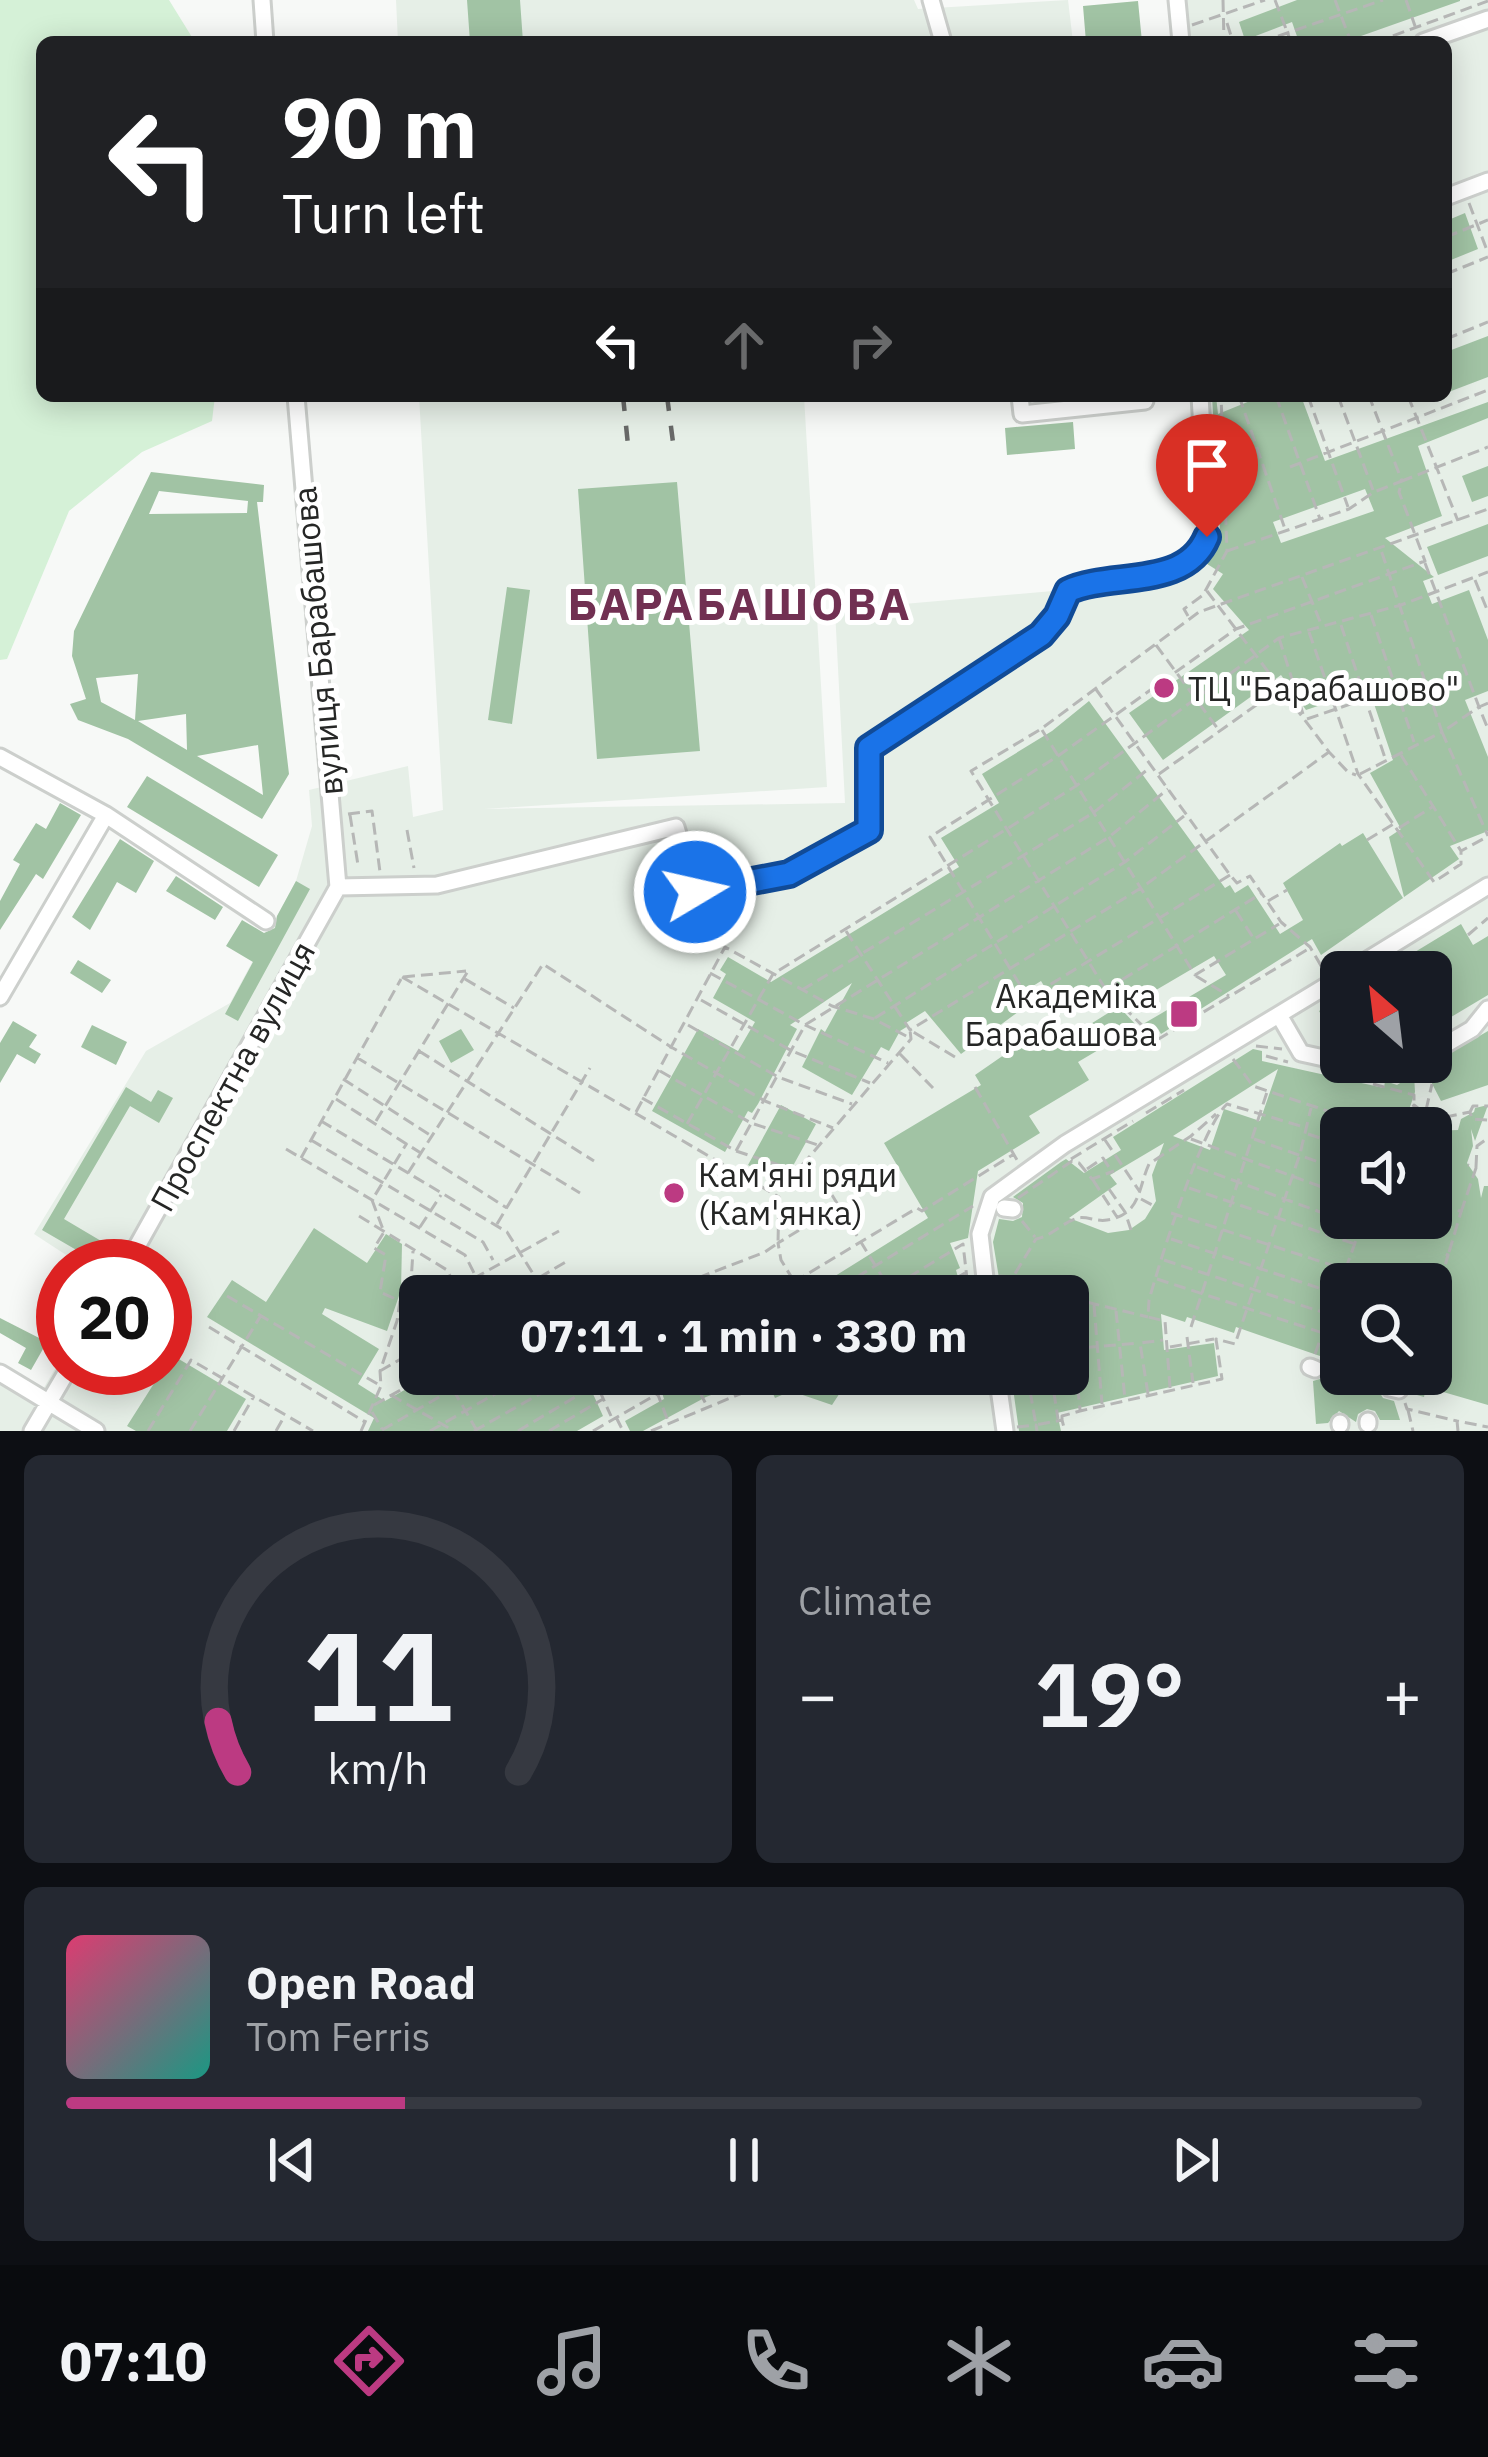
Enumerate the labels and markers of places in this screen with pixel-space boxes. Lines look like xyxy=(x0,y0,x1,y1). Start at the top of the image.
pin xyxy=(1156,414,1258,537)
place label: ТЦ "Барабашово" xyxy=(1188,667,1459,710)
marker: ТЦ "Барабашово" xyxy=(1151,675,1177,701)
place label: Академіка Барабашова xyxy=(965,974,1157,1055)
marker: Академіка Барабашова xyxy=(1168,998,1200,1030)
place label: Кам'яні ряди (Кам'янка) xyxy=(698,1153,897,1234)
marker: Кам'яні ряди (Кам'янка) xyxy=(661,1180,687,1206)

